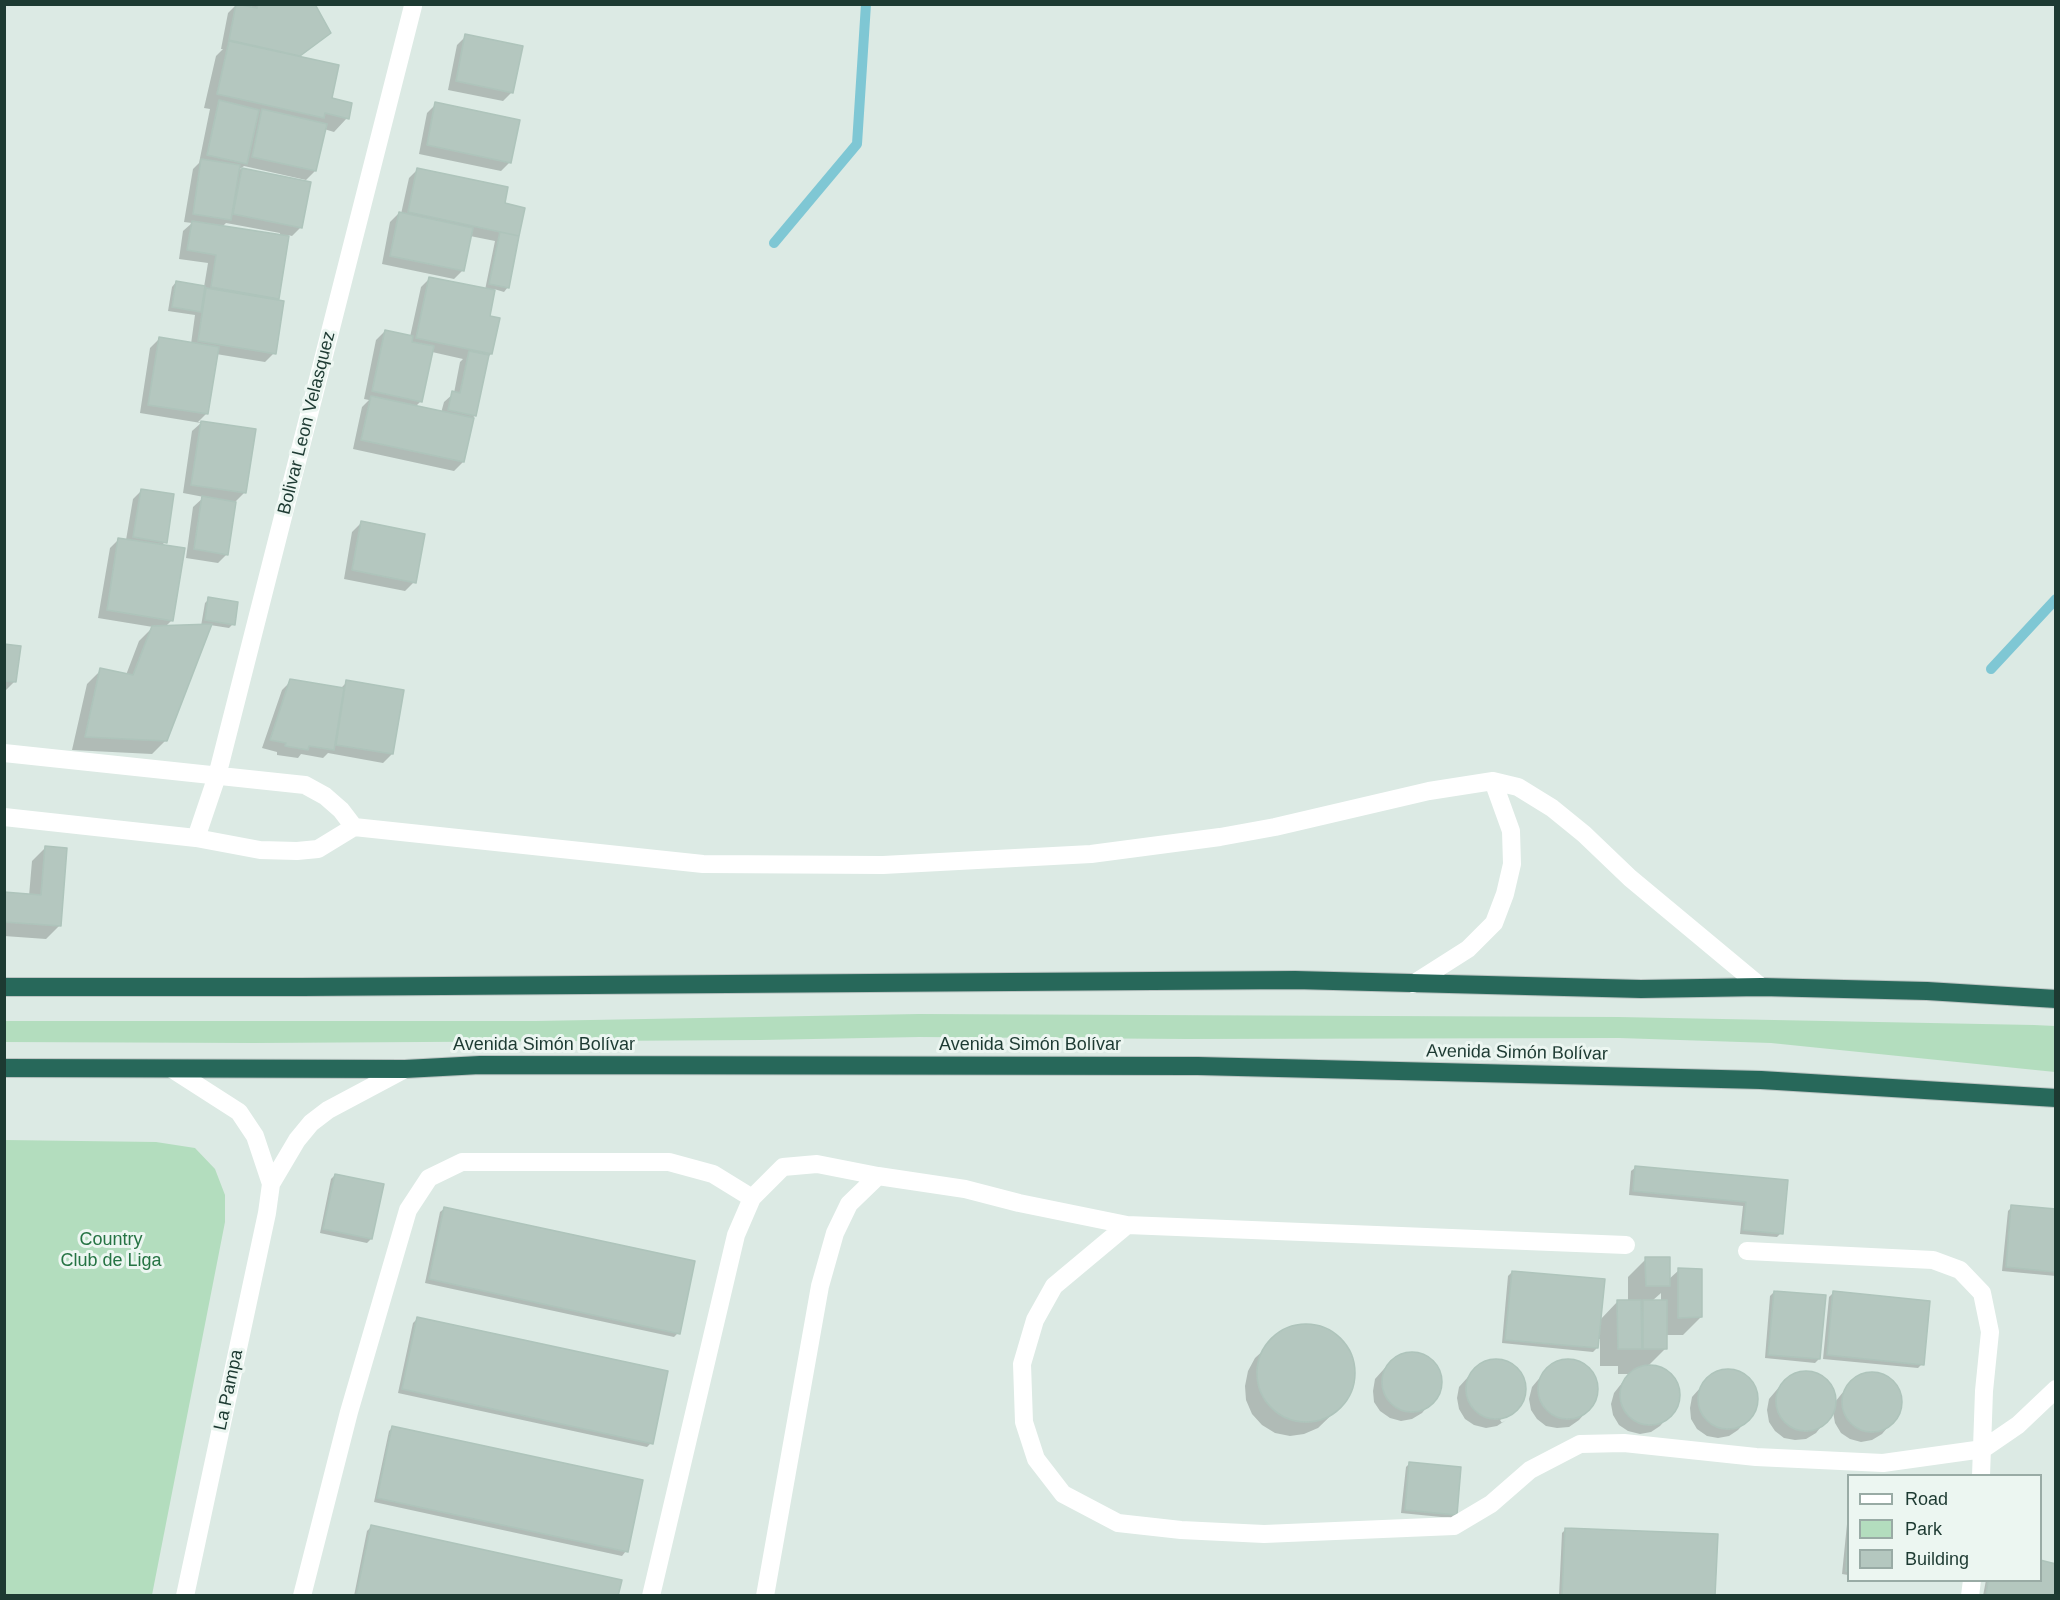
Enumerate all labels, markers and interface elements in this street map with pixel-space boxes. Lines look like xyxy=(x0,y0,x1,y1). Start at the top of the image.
street label: Bolivar Leon Velasquez xyxy=(274,329,340,517)
street label: Avenida Simón Bolívar xyxy=(453,1034,635,1056)
street label: Avenida Simón Bolívar xyxy=(939,1034,1121,1056)
street label: Avenida Simón Bolívar xyxy=(1426,1041,1608,1065)
park label: Country Club de Liga xyxy=(60,1229,162,1272)
street label: La Pampa xyxy=(210,1348,248,1432)
legend xyxy=(1847,1474,2042,1582)
text: Road xyxy=(1905,1489,1948,1509)
text: Park xyxy=(1905,1519,1942,1539)
text: Building xyxy=(1905,1549,1969,1569)

